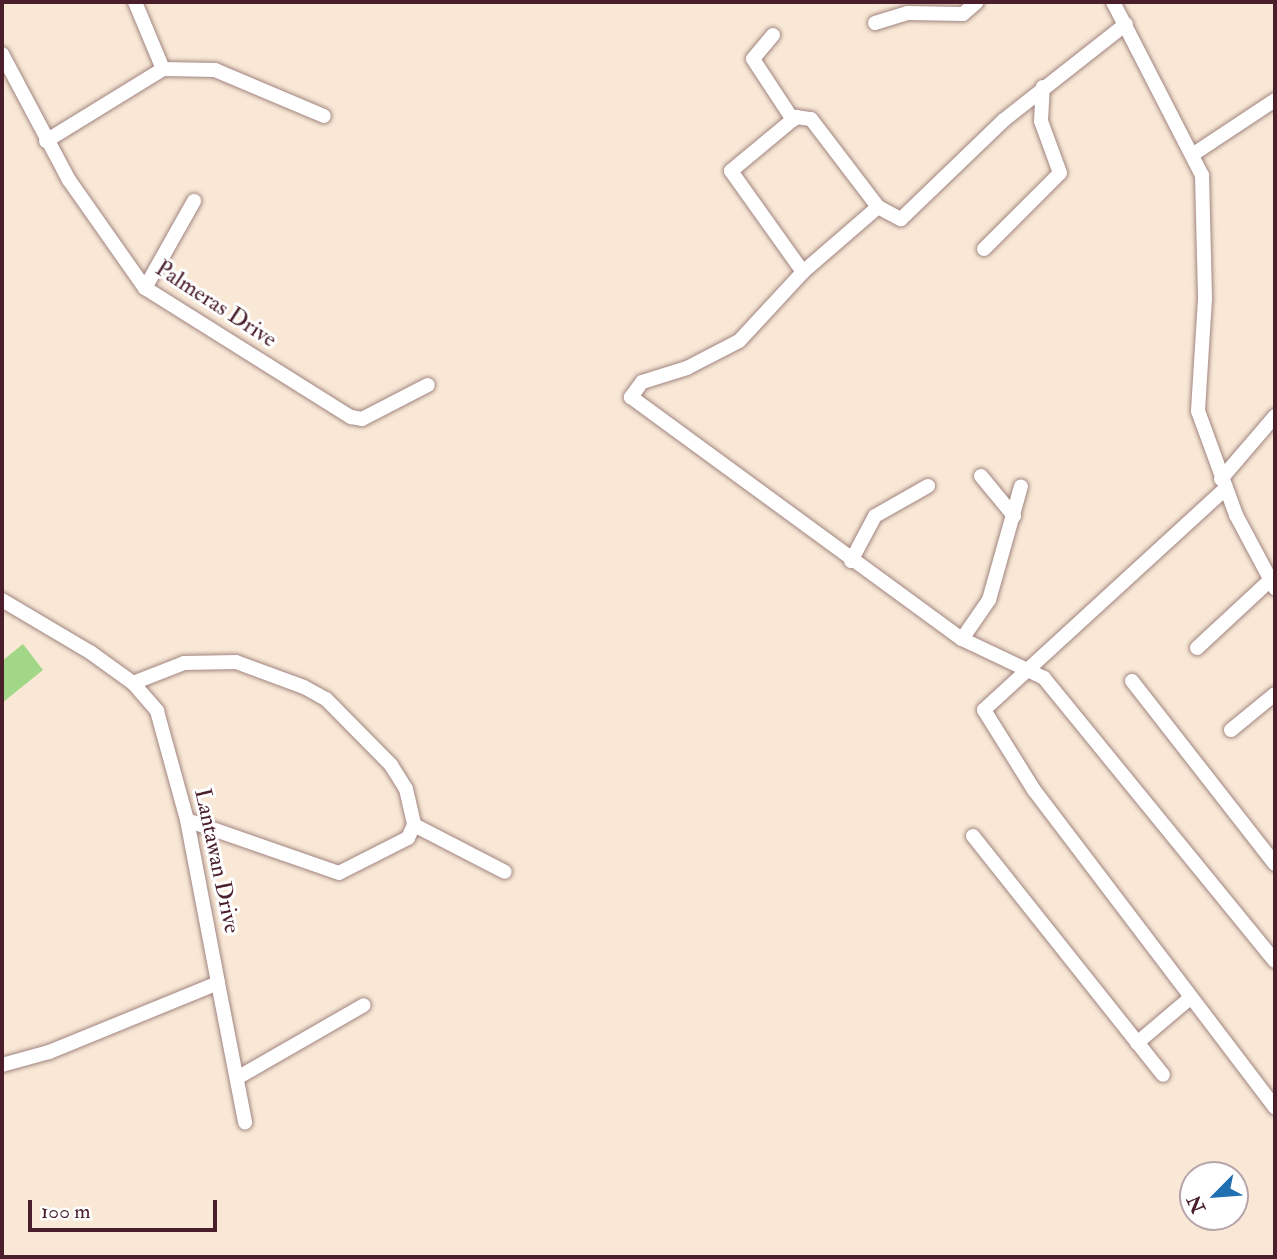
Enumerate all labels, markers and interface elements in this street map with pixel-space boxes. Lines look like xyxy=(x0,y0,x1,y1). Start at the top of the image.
street label: Palmeras Drive xyxy=(150,255,282,353)
street label: Lantawan Drive xyxy=(188,786,246,936)
north arrow xyxy=(1179,1161,1249,1231)
scale bar xyxy=(32,1186,220,1230)
text: N xyxy=(1182,1191,1211,1217)
text: 100 m xyxy=(41,1198,91,1225)

